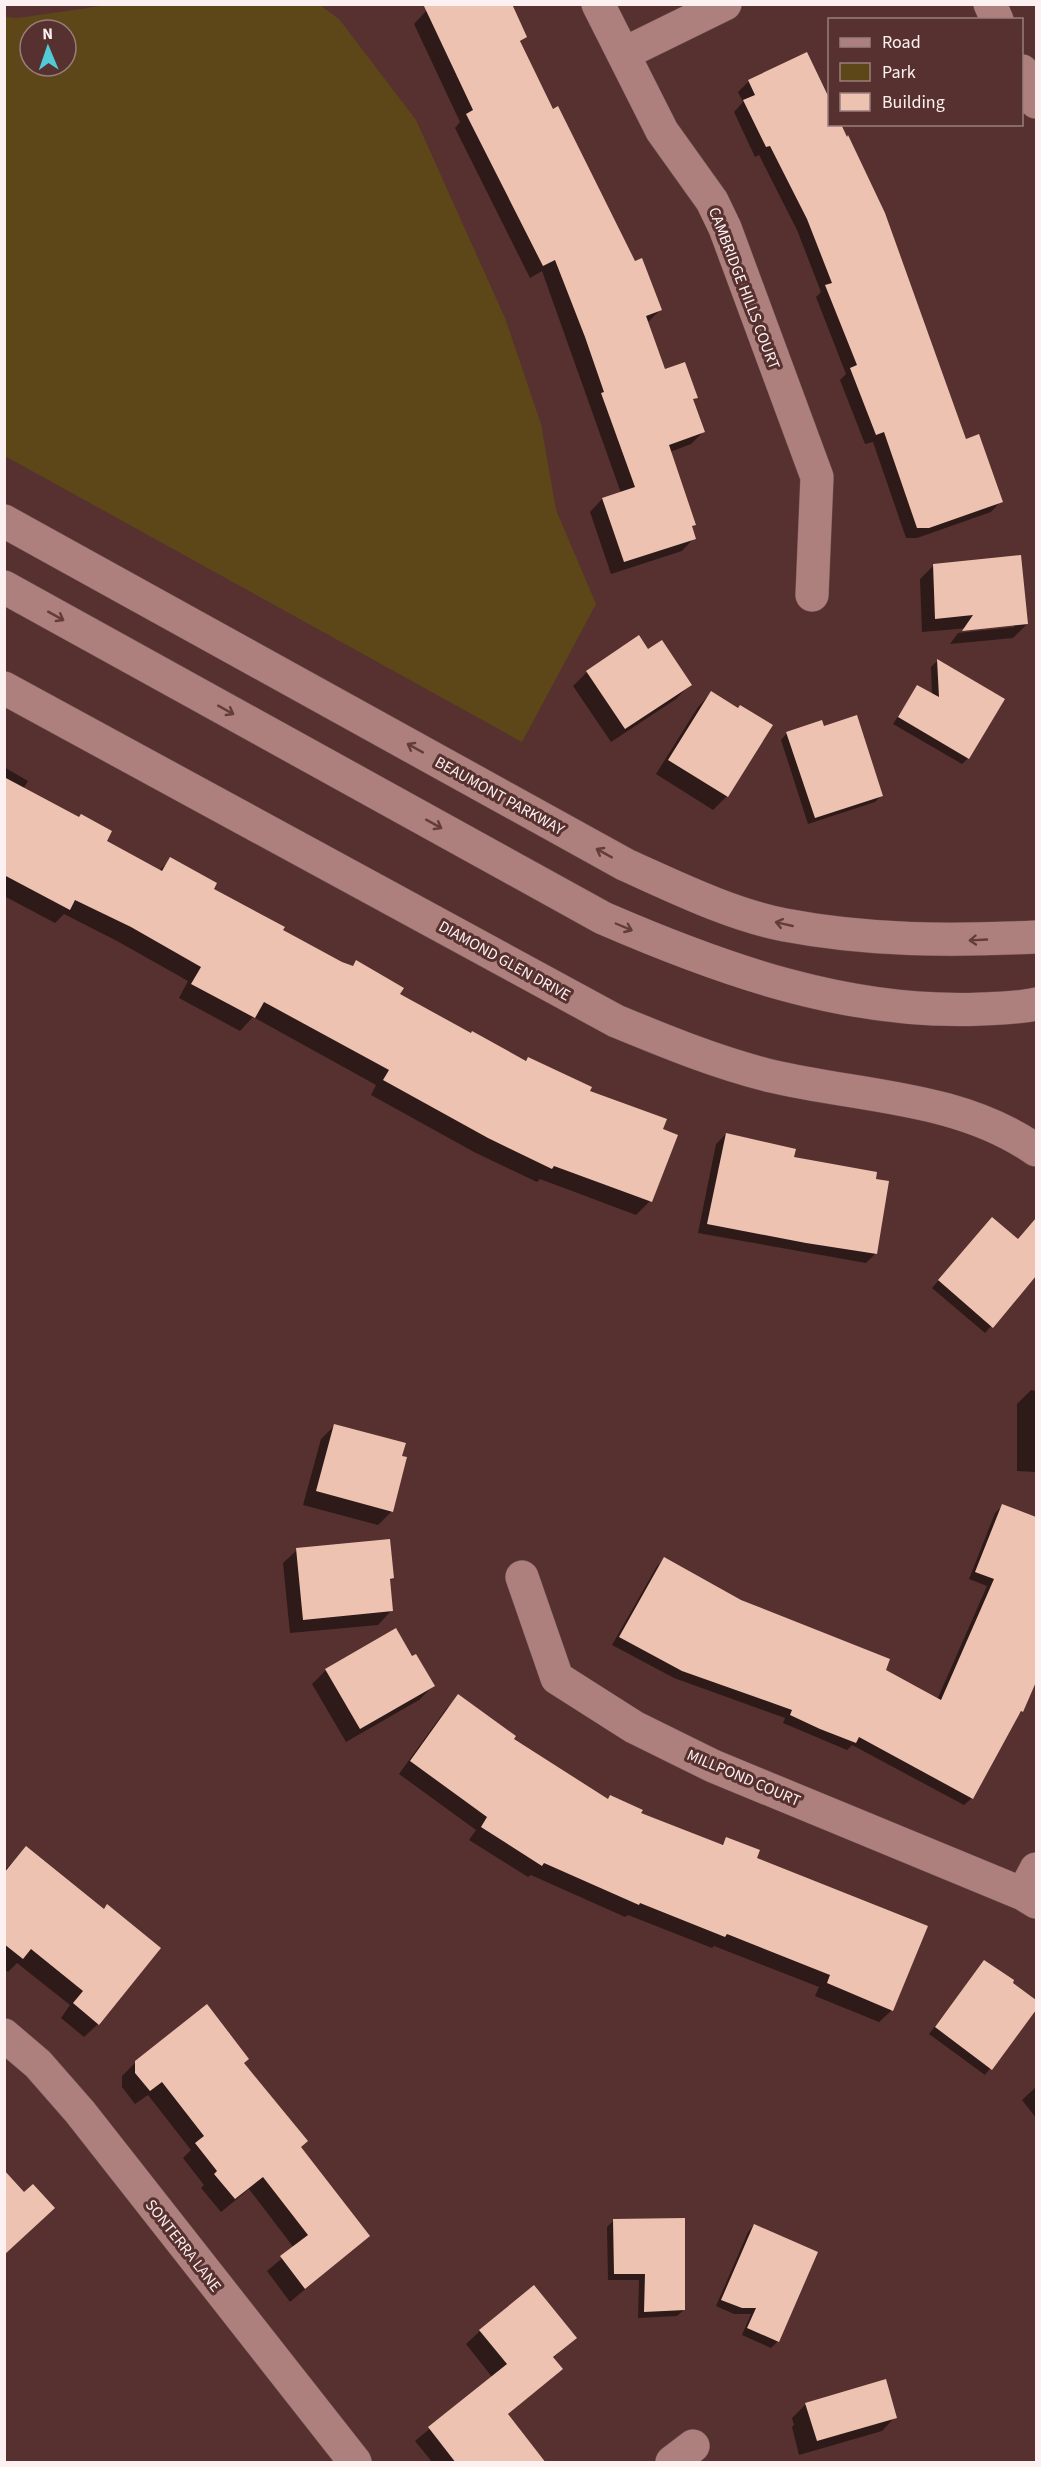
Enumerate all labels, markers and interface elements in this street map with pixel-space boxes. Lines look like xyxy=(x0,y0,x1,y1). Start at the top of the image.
north arrow xyxy=(18,18,78,78)
legend xyxy=(828,18,1023,126)
text: N xyxy=(42,23,53,45)
text: Road xyxy=(882,30,921,55)
text: Park xyxy=(882,60,916,85)
text: Building xyxy=(882,90,945,115)
street label: CAMBRIDGE HILLS COURT xyxy=(703,204,785,373)
one-way arrow xyxy=(47,610,64,622)
one-way arrow xyxy=(217,705,235,716)
one-way arrow xyxy=(406,742,424,753)
street label: BEAUMONT PARKWAY xyxy=(431,751,569,841)
one-way arrow xyxy=(425,818,442,830)
one-way arrow xyxy=(595,847,613,858)
street label: DIAMOND GLEN DRIVE xyxy=(435,915,575,1006)
one-way arrow xyxy=(775,918,795,929)
one-way arrow xyxy=(614,922,633,933)
one-way arrow xyxy=(969,934,989,945)
street label: MILLPOND COURT xyxy=(683,1744,804,1812)
street label: SONTERRA LANE xyxy=(140,2195,226,2296)

